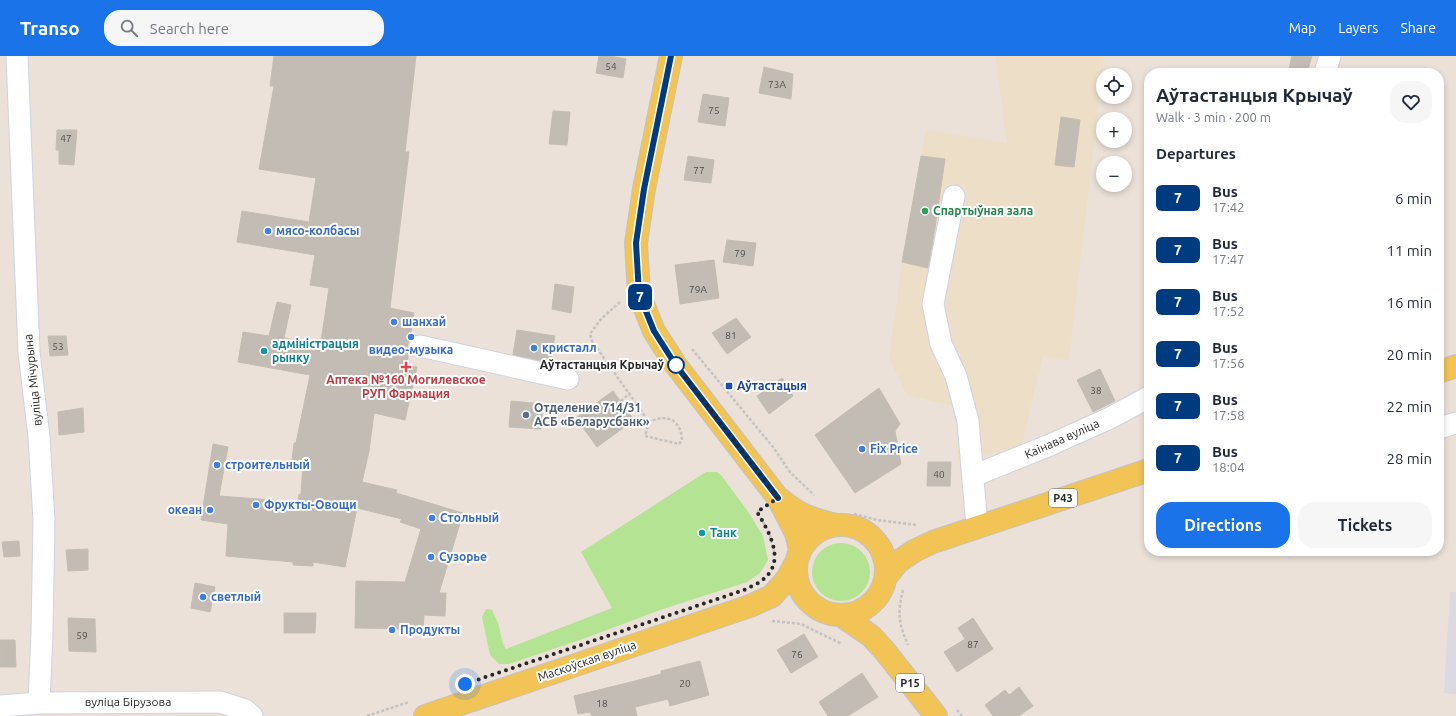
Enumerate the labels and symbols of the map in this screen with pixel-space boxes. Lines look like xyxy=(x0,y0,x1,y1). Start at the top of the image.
house number: 54 xyxy=(605,61,617,72)
house number: 73А xyxy=(768,79,786,90)
house number: 75 xyxy=(708,105,720,116)
house number: 47 xyxy=(60,133,72,144)
house number: 77 xyxy=(693,165,705,176)
place label: Спартыўная зала xyxy=(933,204,1033,217)
marker: Спартыўная зала xyxy=(920,206,930,216)
place label: мясо-колбасы xyxy=(276,224,359,237)
marker: мясо-колбасы xyxy=(263,226,273,236)
house number: 79 xyxy=(734,248,746,259)
line badge: 7 xyxy=(627,284,653,310)
house number: 79А xyxy=(689,284,707,295)
place label: шанхай xyxy=(402,315,446,328)
marker: шанхай xyxy=(389,317,399,327)
house number: 81 xyxy=(725,330,737,341)
marker: видео-музыка xyxy=(406,332,416,342)
street label: вуліца Мічурына xyxy=(21,333,44,427)
place label: адміністрацыя рынку xyxy=(272,337,359,364)
house number: 53 xyxy=(52,341,64,352)
place label: кристалл xyxy=(542,341,597,354)
place label: видео-музыка xyxy=(369,343,453,356)
marker: кристалл xyxy=(529,343,539,353)
marker: адміністрацыя рынку xyxy=(259,346,269,356)
marker: Аўтастанцыя Крычаў xyxy=(667,356,685,374)
place label: Аўтастанцыя Крычаў xyxy=(540,358,665,371)
marker: Аптека №160 Могилевское РУП Фармация xyxy=(401,362,411,372)
place label: Аптека №160 Могилевское РУП Фармация xyxy=(326,373,486,400)
place label: Аўтастацыя xyxy=(737,379,807,392)
marker: Аўтастацыя xyxy=(724,381,734,391)
house number: 38 xyxy=(1090,385,1102,396)
place label: Отделение 714/31 АСБ «Беларусбанк» xyxy=(534,401,650,428)
marker: Отделение 714/31 АСБ «Беларусбанк» xyxy=(521,410,531,420)
street label: Каінава вуліца xyxy=(1022,416,1101,461)
place label: Fix Price xyxy=(870,442,918,455)
marker: Fix Price xyxy=(857,444,867,454)
place label: строительный xyxy=(225,458,310,471)
marker: строительный xyxy=(212,460,222,470)
house number: 40 xyxy=(933,469,945,480)
road number: Р43 xyxy=(1049,489,1077,507)
place label: Фрукты-Овощи xyxy=(264,498,357,511)
marker: Фрукты-Овощи xyxy=(251,500,261,510)
place label: океан xyxy=(168,503,202,516)
marker: океан xyxy=(205,505,215,515)
place label: Стольный xyxy=(440,511,499,524)
marker: Стольный xyxy=(427,513,437,523)
place label: Танк xyxy=(710,526,737,539)
marker: Танк xyxy=(697,528,707,538)
place label: Сузорье xyxy=(439,550,487,563)
marker: Сузорье xyxy=(426,552,436,562)
place label: светлый xyxy=(211,590,261,603)
marker: светлый xyxy=(198,592,208,602)
place label: Продукты xyxy=(400,623,460,636)
marker: Продукты xyxy=(387,625,397,635)
house number: 59 xyxy=(76,630,88,641)
street label: Маскоўская вуліца xyxy=(536,638,638,683)
house number: 87 xyxy=(967,639,979,650)
house number: 76 xyxy=(791,649,803,660)
your location xyxy=(455,674,475,694)
road number: Р15 xyxy=(896,674,924,692)
house number: 20 xyxy=(679,678,691,689)
street label: вуліца Бірузова xyxy=(85,695,171,708)
house number: 18 xyxy=(596,698,608,709)

